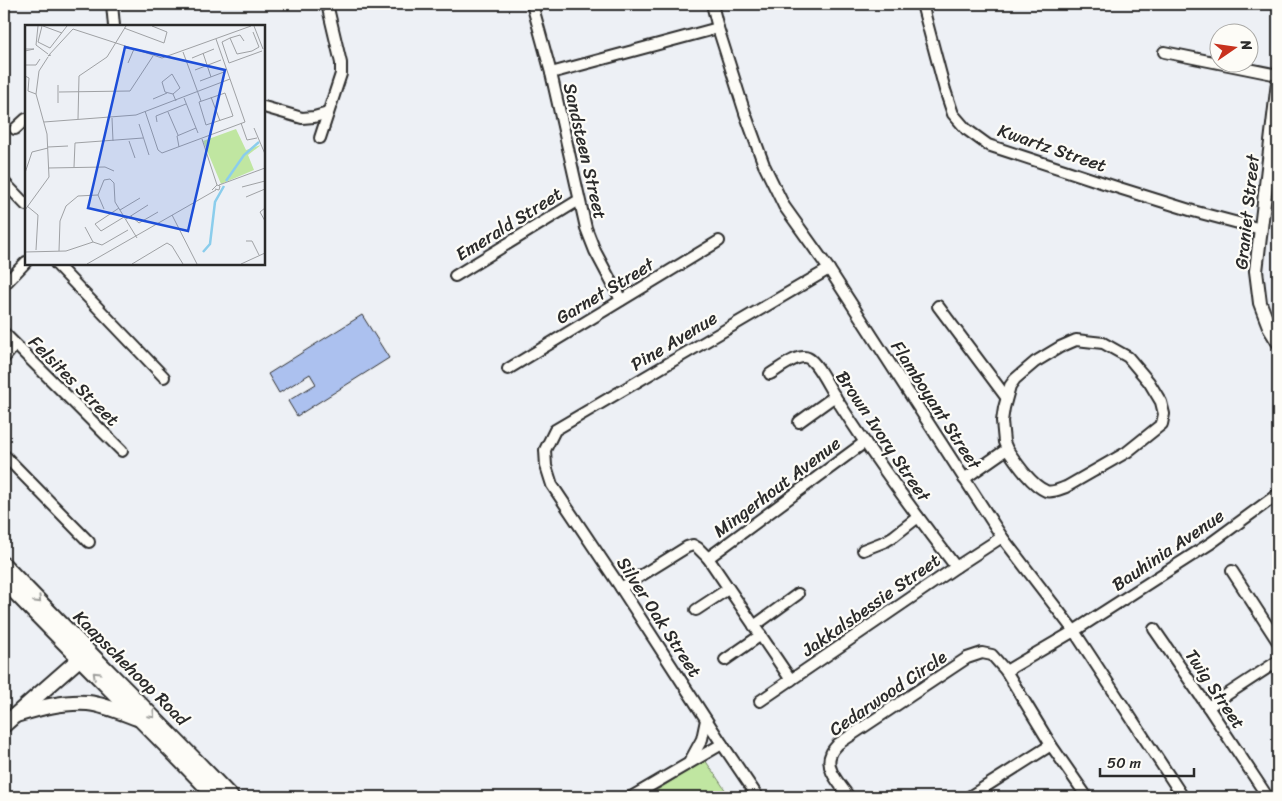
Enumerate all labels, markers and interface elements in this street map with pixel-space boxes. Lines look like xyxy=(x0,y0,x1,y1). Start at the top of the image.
north arrow xyxy=(1210,22,1260,72)
inset map xyxy=(25,25,265,265)
text: N xyxy=(1233,37,1260,53)
street label: Sandsteen Street xyxy=(554,79,616,223)
street label: Kwartz Street xyxy=(993,114,1111,182)
street label: Graniet Street xyxy=(1225,152,1269,271)
street label: Emerald Street xyxy=(449,178,569,270)
street label: Garnet Street xyxy=(550,249,661,333)
street label: Pine Avenue xyxy=(624,302,724,380)
street label: Felsites Street xyxy=(21,328,128,435)
street label: Flamboyant Street xyxy=(882,334,990,477)
street label: Brown Ivory Street xyxy=(827,364,939,509)
street label: Mingerhout Avenue xyxy=(706,428,848,546)
street label: Bauhinia Avenue xyxy=(1105,500,1231,600)
street label: Jakkalsbessie Street xyxy=(794,545,948,666)
street label: Silver Oak Street xyxy=(608,550,710,684)
one-way arrow xyxy=(32,594,41,603)
street label: Kaapschehoop Road xyxy=(65,602,198,735)
street label: Cedarwood Circle xyxy=(822,641,954,745)
street label: Twig Street xyxy=(1176,642,1254,736)
one-way arrow xyxy=(92,672,101,681)
one-way arrow xyxy=(146,710,155,719)
scale bar xyxy=(1100,746,1193,778)
text: 50 m xyxy=(1107,750,1142,776)

